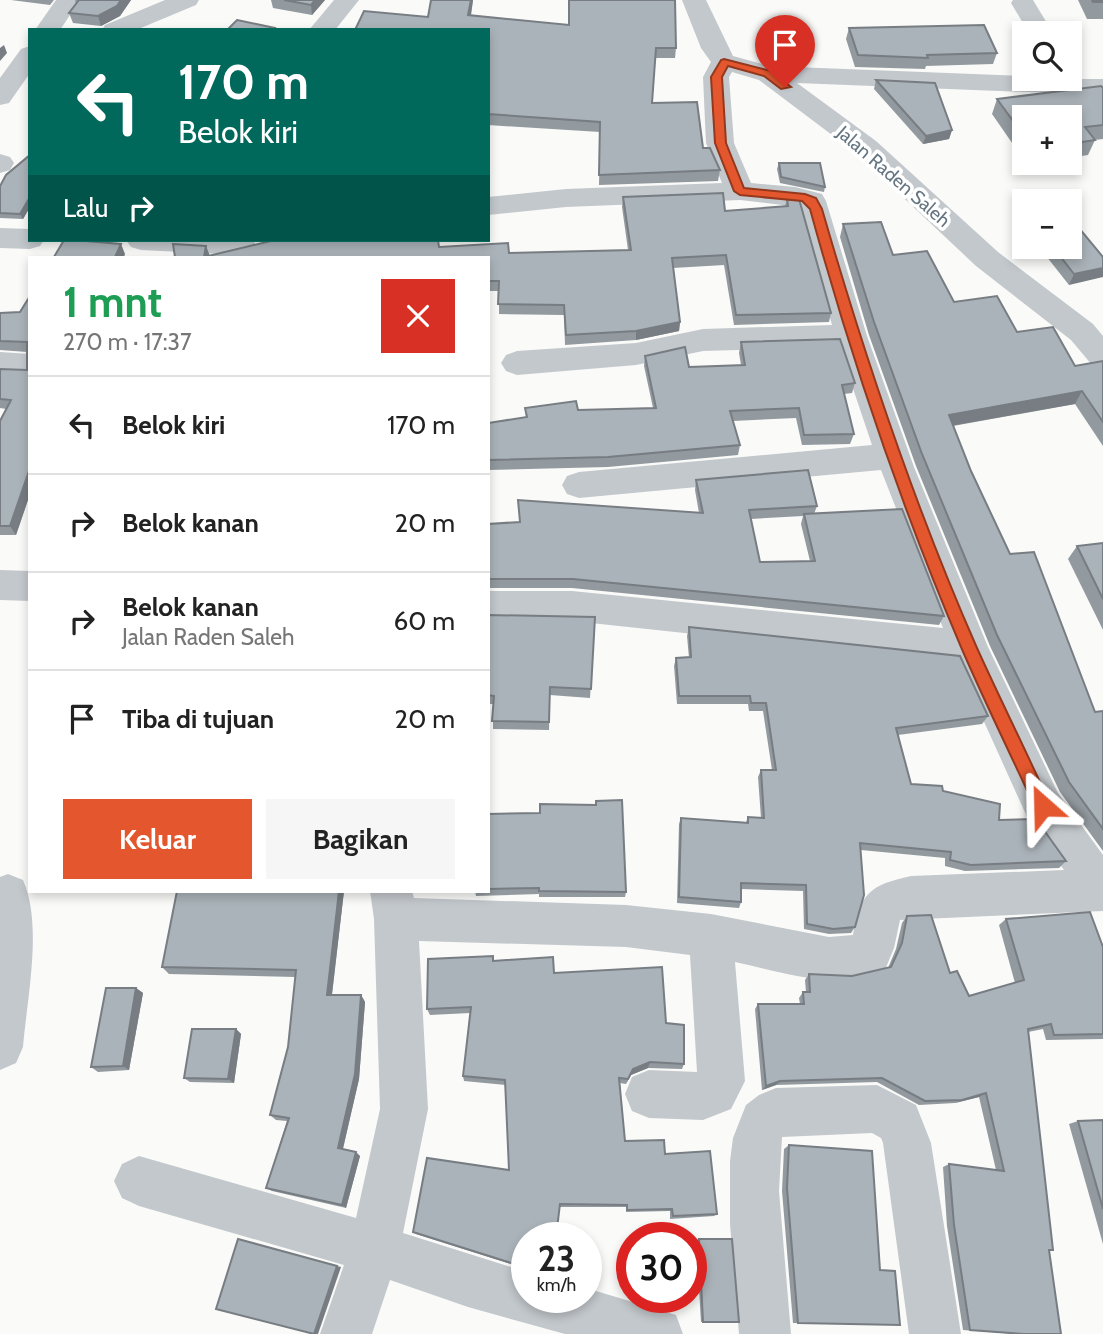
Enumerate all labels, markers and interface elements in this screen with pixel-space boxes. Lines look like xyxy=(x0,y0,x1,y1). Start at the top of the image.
pin xyxy=(755,15,815,87)
map controls xyxy=(1012,21,1082,259)
button: search xyxy=(1012,21,1082,91)
icon: arrive xyxy=(766,26,804,64)
text: 170 m xyxy=(178,52,309,111)
icon: left xyxy=(63,56,154,147)
button: + xyxy=(1012,105,1082,175)
text: Belok kiri xyxy=(178,112,298,151)
street label: Jalan Raden Saleh xyxy=(832,120,955,232)
icon: right xyxy=(122,189,160,227)
button: − xyxy=(1012,189,1082,259)
text: Lalu xyxy=(63,192,108,224)
text: 1 mnt xyxy=(63,276,162,328)
button: close xyxy=(381,279,455,353)
text: 270 m · 17:37 xyxy=(63,328,192,356)
icon: left xyxy=(63,406,101,444)
text: Belok kiri xyxy=(122,409,225,441)
text: 170 m xyxy=(387,409,455,441)
icon: right xyxy=(63,504,101,542)
text: Belok kanan xyxy=(122,507,259,539)
text: 20 m xyxy=(395,507,455,539)
text: Belok kanan xyxy=(122,591,259,623)
icon: right xyxy=(63,602,101,640)
text: 60 m xyxy=(393,605,455,637)
text: Jalan Raden Saleh xyxy=(122,623,295,651)
icon: arrive xyxy=(63,700,101,738)
text: Tiba di tujuan xyxy=(122,703,274,735)
text: 20 m xyxy=(395,703,455,735)
position arrow xyxy=(1006,769,1080,843)
button: Keluar xyxy=(63,799,252,879)
button: Bagikan xyxy=(266,799,455,879)
speed limit sign: 30 xyxy=(616,1222,707,1313)
text: 23 xyxy=(538,1237,575,1280)
text: km/h xyxy=(537,1274,576,1296)

